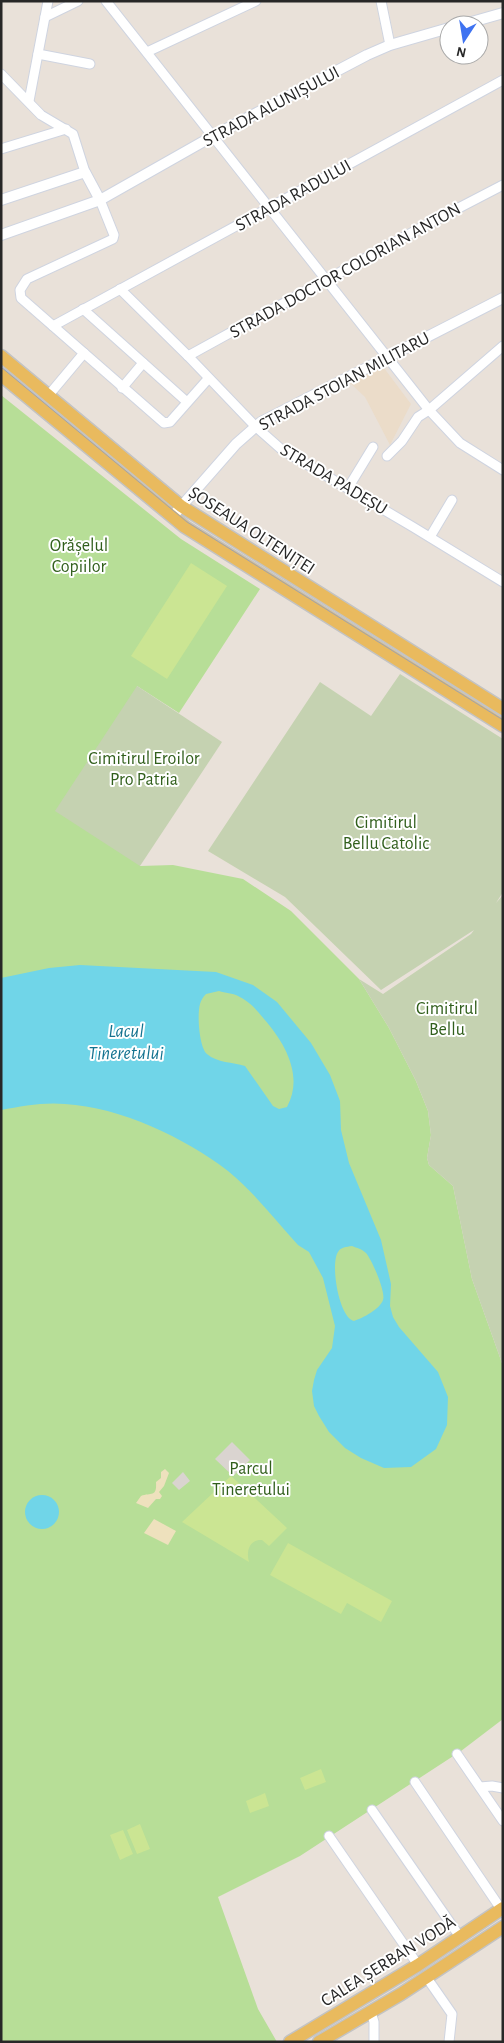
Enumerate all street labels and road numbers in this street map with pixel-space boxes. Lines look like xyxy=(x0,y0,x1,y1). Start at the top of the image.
street label: STRADA ALUNIȘULUI xyxy=(200,63,343,151)
street label: STRADA RADULUI xyxy=(233,157,354,235)
street label: STRADA DOCTOR COLORIAN ANTON xyxy=(227,200,464,342)
street label: STRADA STOIAN MILITARU xyxy=(256,329,433,435)
street label: STRADA PADEȘU xyxy=(276,441,390,520)
street label: ȘOSEAUA OLTENIȚEI xyxy=(185,483,318,579)
street label: CALEA ȘERBAN VODĂ xyxy=(317,1910,460,2011)

